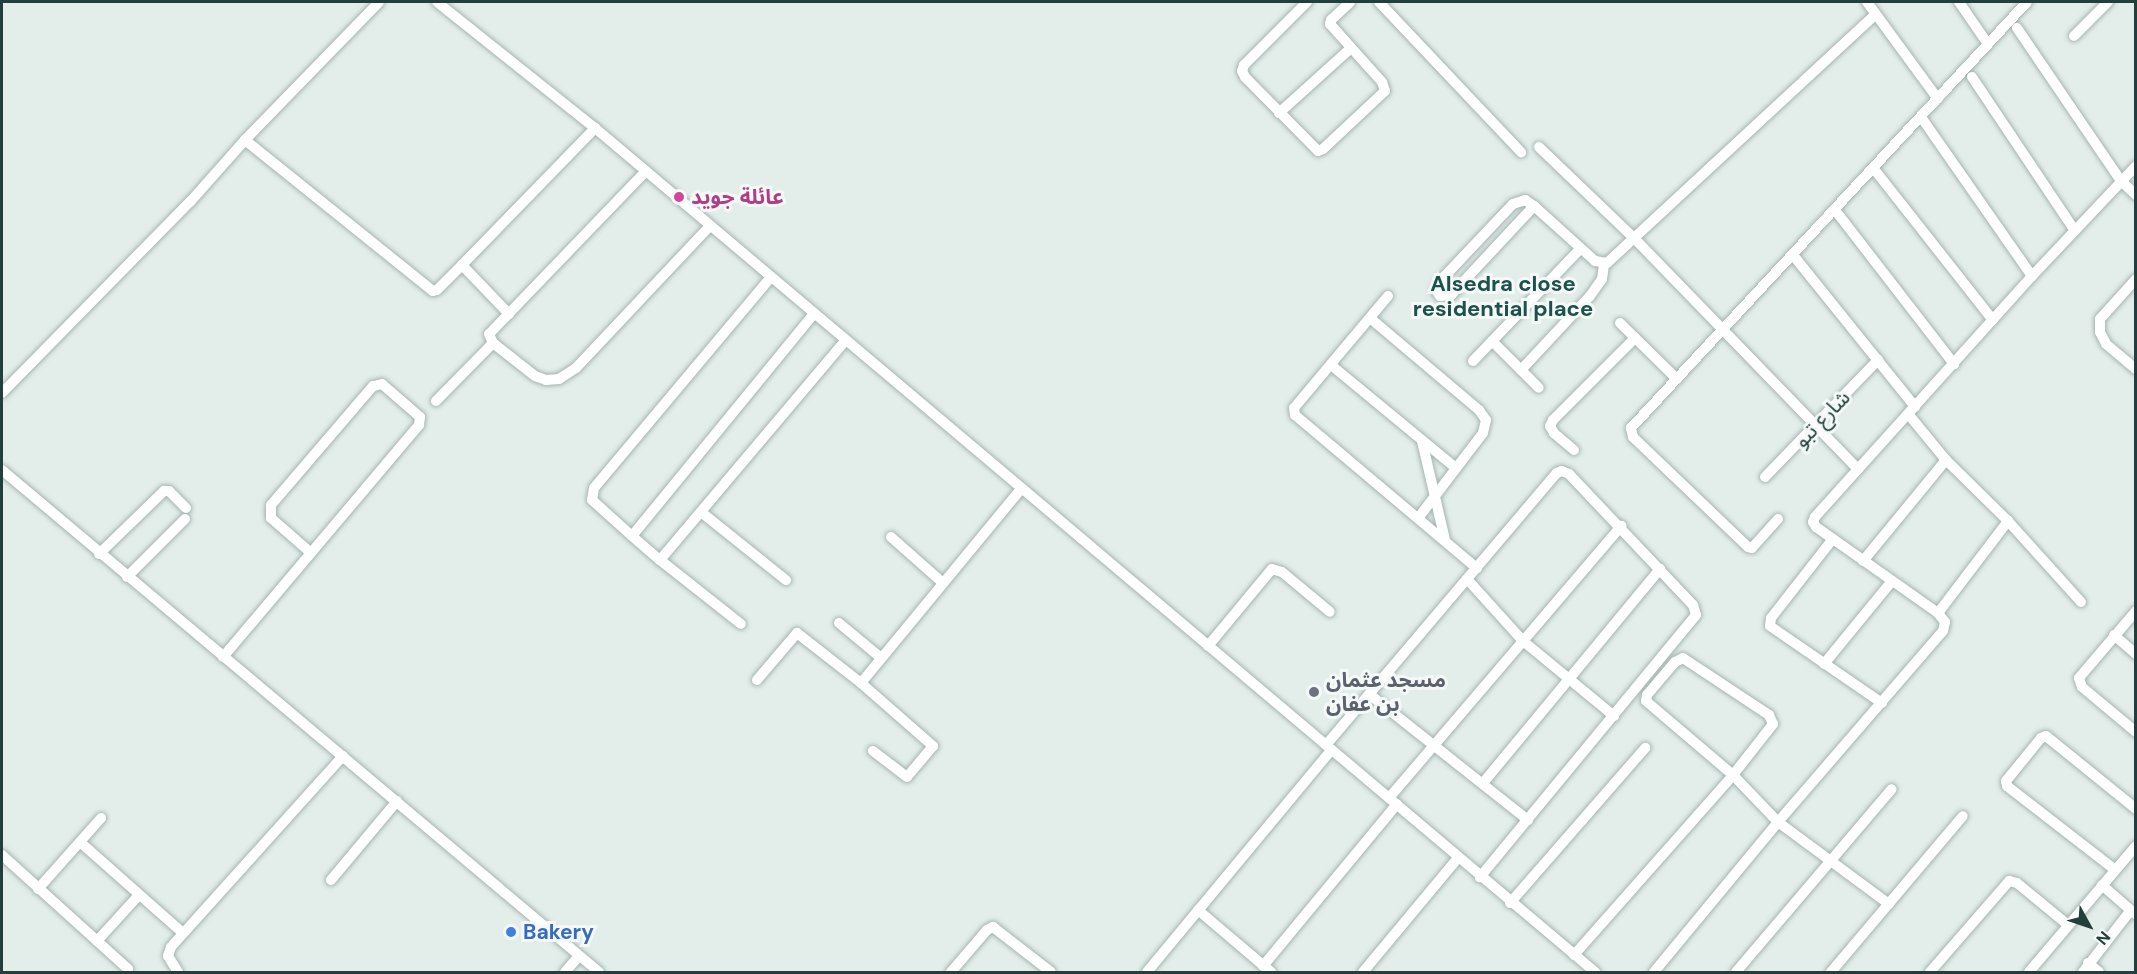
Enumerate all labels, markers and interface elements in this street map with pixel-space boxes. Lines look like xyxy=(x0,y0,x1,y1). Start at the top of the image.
place label: عائلة جويد xyxy=(691,184,784,210)
marker: عائلة جويد xyxy=(672,190,686,204)
district label: Alsedra close residential place xyxy=(1413,270,1593,322)
street label: شارع تبو xyxy=(1789,385,1855,453)
place label: مسجد عثمان بن عفان xyxy=(1326,667,1446,717)
marker: مسجد عثمان بن عفان xyxy=(1307,685,1321,699)
north arrow xyxy=(2059,896,2119,956)
place label: Bakery xyxy=(523,919,594,945)
marker: Bakery xyxy=(504,925,518,939)
text: N xyxy=(2091,927,2115,949)

